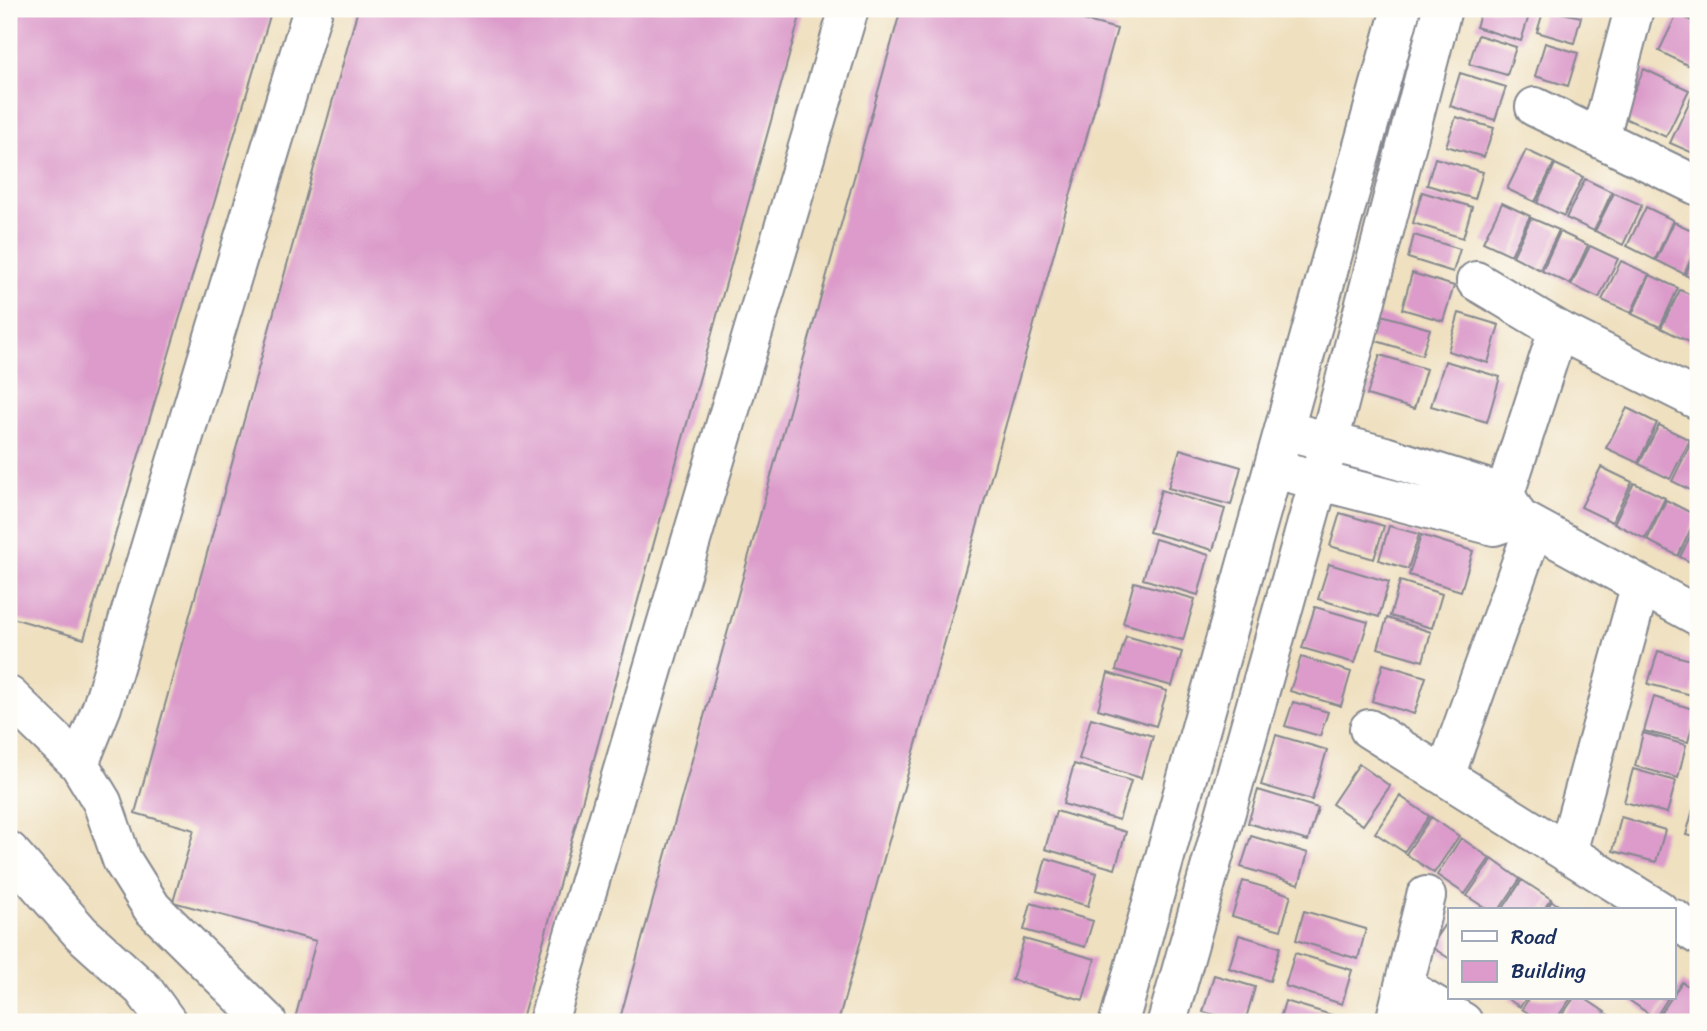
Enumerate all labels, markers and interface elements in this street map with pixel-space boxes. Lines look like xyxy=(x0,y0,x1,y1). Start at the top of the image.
legend xyxy=(1448,908,1676,1000)
text: Road xyxy=(1511,918,1558,956)
text: Building xyxy=(1511,952,1587,990)

